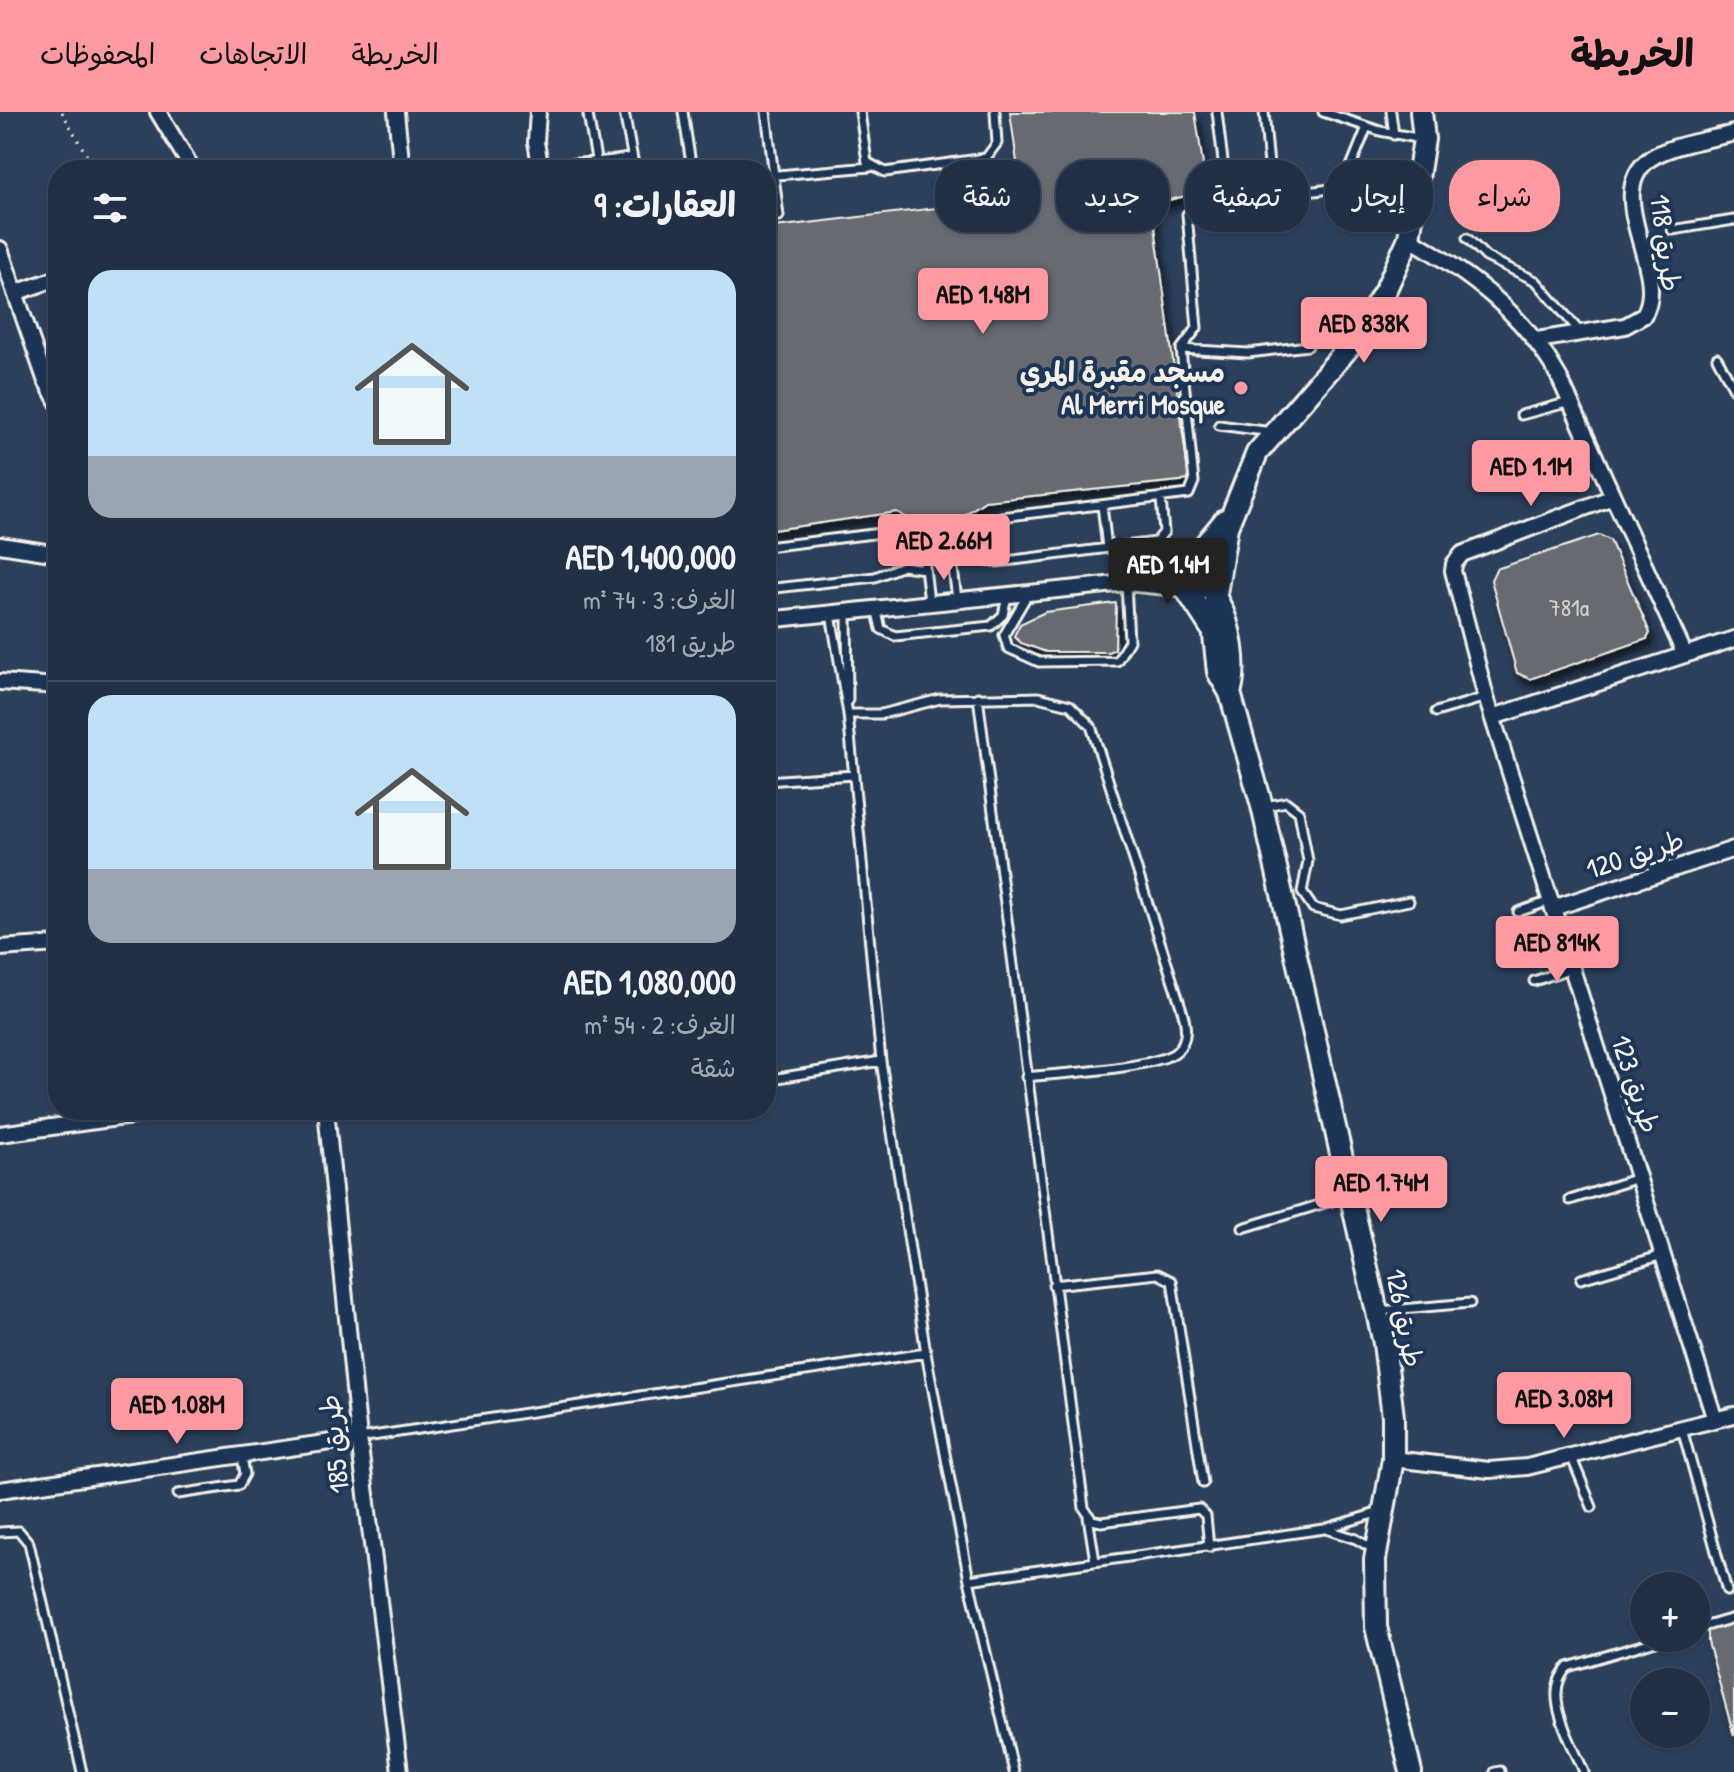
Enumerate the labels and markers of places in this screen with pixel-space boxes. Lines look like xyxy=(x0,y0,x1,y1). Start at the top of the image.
pin: AED 1.48M xyxy=(891,268,1075,336)
pin: AED 838K xyxy=(1281,297,1447,365)
place label: مسجد مقبرة المري Al Merri Mosque xyxy=(1020,353,1226,424)
marker: مسجد مقبرة المري Al Merri Mosque xyxy=(1232,379,1250,397)
pin: AED 1.1M xyxy=(1448,440,1614,508)
pin: AED 2.66M xyxy=(852,514,1036,582)
pin: AED 1.4M xyxy=(1085,538,1251,606)
pin: AED 814K xyxy=(1474,916,1640,984)
pin: AED 1.74M xyxy=(1289,1156,1473,1224)
pin: AED 3.08M xyxy=(1472,1372,1656,1440)
pin: AED 1.08M xyxy=(85,1378,269,1446)

